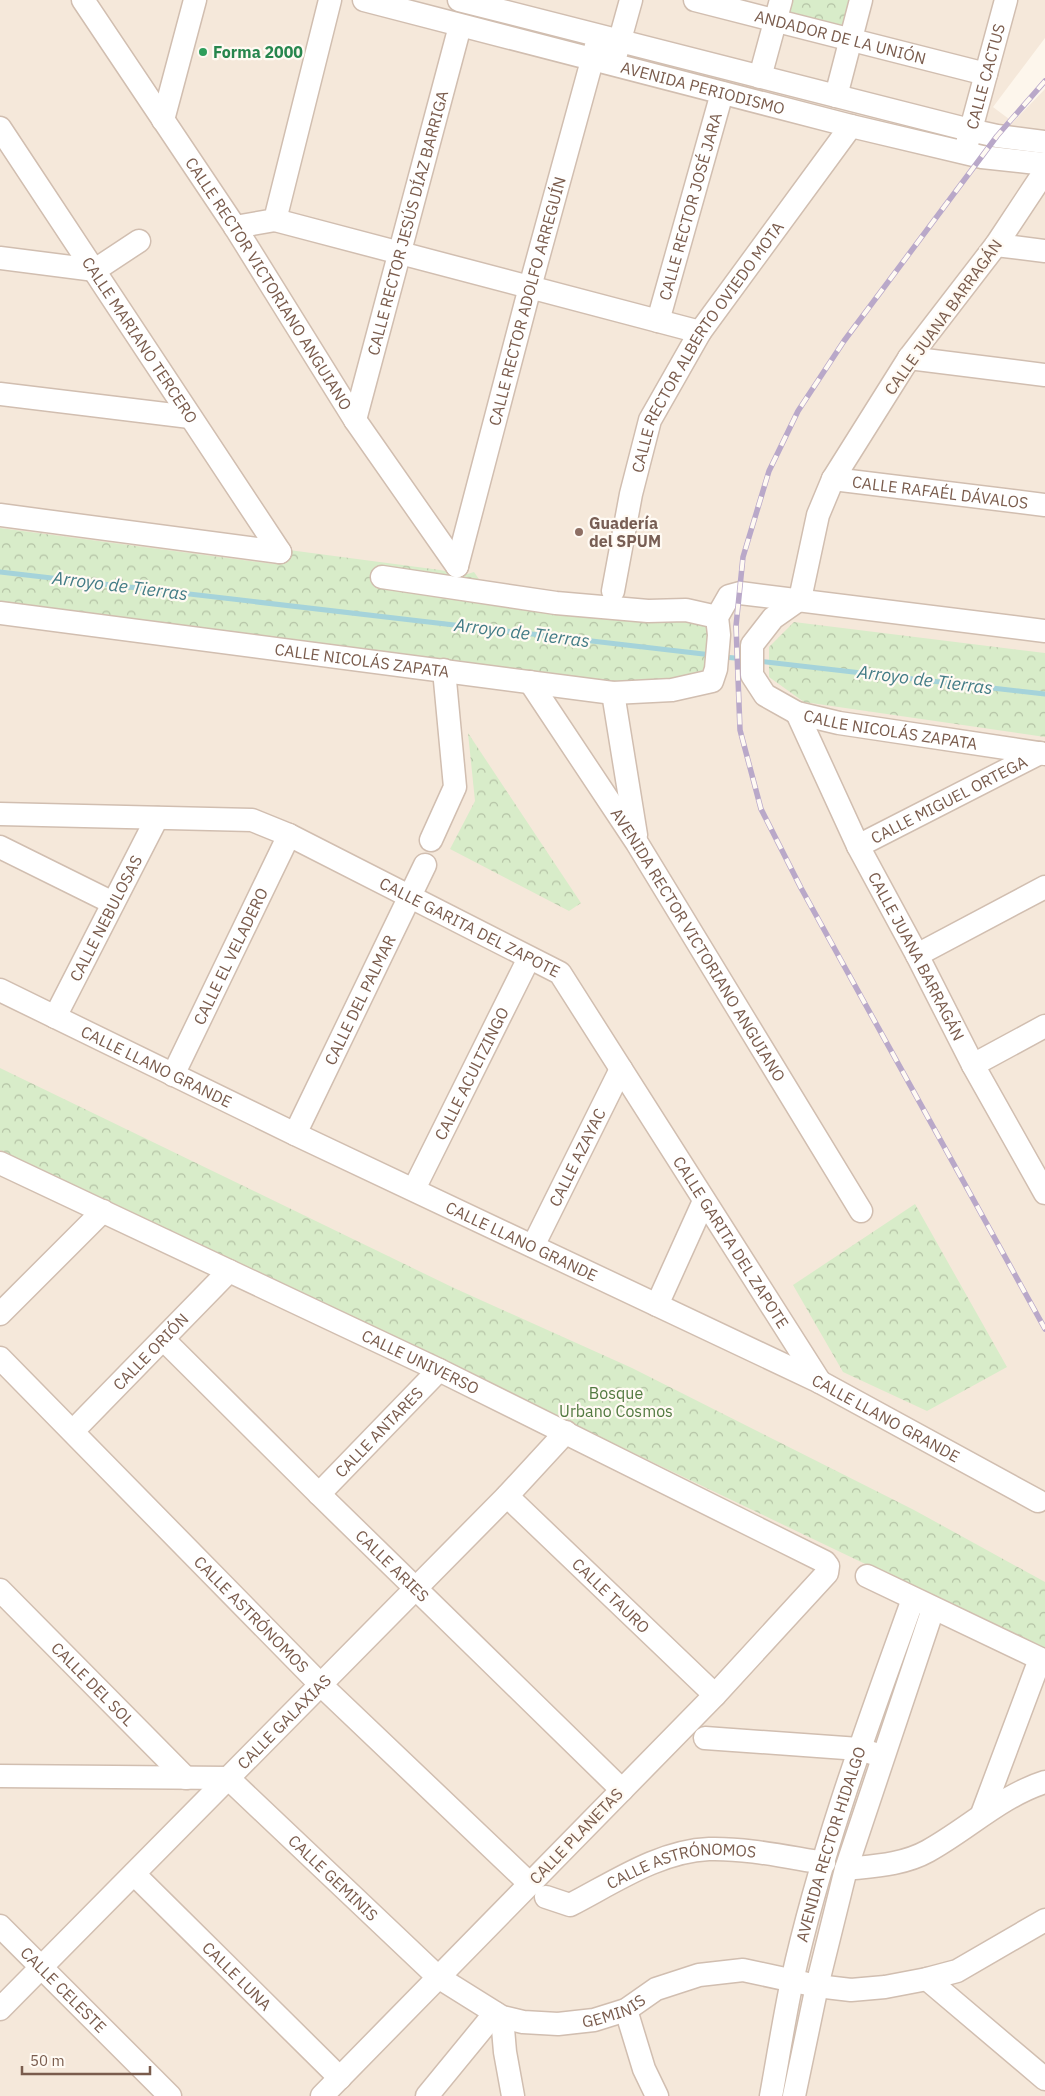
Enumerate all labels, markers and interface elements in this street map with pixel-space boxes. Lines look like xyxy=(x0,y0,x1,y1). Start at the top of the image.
street label: ANDADOR DE LA UNIÓN xyxy=(753,6,928,68)
street label: CALLE CACTUS xyxy=(961,21,1009,131)
place label: Forma 2000 xyxy=(213,42,303,62)
marker: Forma 2000 xyxy=(197,46,209,58)
street label: AVENIDA PERIODISMO xyxy=(619,57,787,118)
street label: CALLE RECTOR JESÚS DÍAZ BARRIGA xyxy=(363,88,452,357)
street label: CALLE RECTOR JOSÉ JARA xyxy=(654,110,726,302)
street label: CALLE RECTOR VICTORIANO ANGUIANO xyxy=(181,153,356,414)
street label: CALLE RECTOR ADOLFO ARREGUÍN xyxy=(484,174,570,428)
street label: CALLE RECTOR ALBERTO OVIEDO MOTA xyxy=(627,217,788,475)
street label: CALLE JUANA BARRAGÁN xyxy=(879,235,1006,399)
street label: CALLE MARIANO TERCERO xyxy=(78,253,202,427)
street label: CALLE RAFAÉL DÁVALOS xyxy=(851,471,1029,513)
place label: Guadería del SPUM xyxy=(589,513,661,551)
marker: Guadería del SPUM xyxy=(573,526,585,538)
water label: Arroyo de Tierras xyxy=(50,566,189,605)
water label: Arroyo de Tierras xyxy=(452,613,591,652)
street label: CALLE NICOLÁS ZAPATA xyxy=(273,639,450,682)
water label: Arroyo de Tierras xyxy=(855,660,994,699)
street label: CALLE NICOLÁS ZAPATA xyxy=(802,705,979,754)
street label: CALLE MIGUEL ORTEGA xyxy=(867,751,1030,848)
street label: AVENIDA RECTOR VICTORIANO ANGUIANO xyxy=(607,804,790,1085)
street label: CALLE NEBULOSAS xyxy=(65,852,146,985)
street label: CALLE JUANA BARRAGÁN xyxy=(864,868,969,1044)
street label: CALLE GARITA DEL ZAPOTE xyxy=(376,873,564,981)
street label: CALLE EL VELADERO xyxy=(189,884,272,1028)
street label: CALLE DEL PALMAR xyxy=(320,932,400,1068)
street label: CALLE ACULTZINGO xyxy=(430,1004,513,1143)
street label: CALLE LLANO GRANDE xyxy=(78,1021,235,1112)
street label: CALLE AZAYAC xyxy=(544,1105,610,1210)
street label: CALLE GARITA DEL ZAPOTE xyxy=(669,1152,793,1332)
street label: CALLE LLANO GRANDE xyxy=(443,1197,601,1285)
street label: CALLE ORIÓN xyxy=(108,1309,193,1394)
street label: CALLE UNIVERSO xyxy=(358,1325,482,1398)
street label: CALLE LLANO GRANDE xyxy=(809,1370,963,1466)
street label: CALLE ANTARES xyxy=(331,1383,427,1482)
park label: Bosque Urbano Cosmos xyxy=(559,1383,673,1421)
street label: CALLE ARIES xyxy=(351,1525,433,1606)
street label: CALLE ASTRÓNOMOS xyxy=(190,1552,313,1677)
street label: CALLE TAURO xyxy=(568,1554,654,1637)
street label: CALLE DEL SOL xyxy=(47,1638,139,1730)
street label: CALLE GALAXIAS xyxy=(233,1670,335,1773)
street label: AVENIDA RECTOR HIDALGO xyxy=(792,1744,870,1944)
street label: CALLE PLANETAS xyxy=(525,1784,627,1888)
street label: CALLE GEMINIS xyxy=(284,1830,382,1925)
street label: CALLE ASTRÓNOMOS xyxy=(603,1839,757,1893)
street label: CALLE LUNA xyxy=(198,1937,276,2015)
street label: CALLE CELESTE xyxy=(16,1942,111,2037)
street label: GEMINIS xyxy=(581,1990,649,2031)
scale bar xyxy=(22,2044,150,2076)
text: 50 m xyxy=(30,2051,65,2070)

